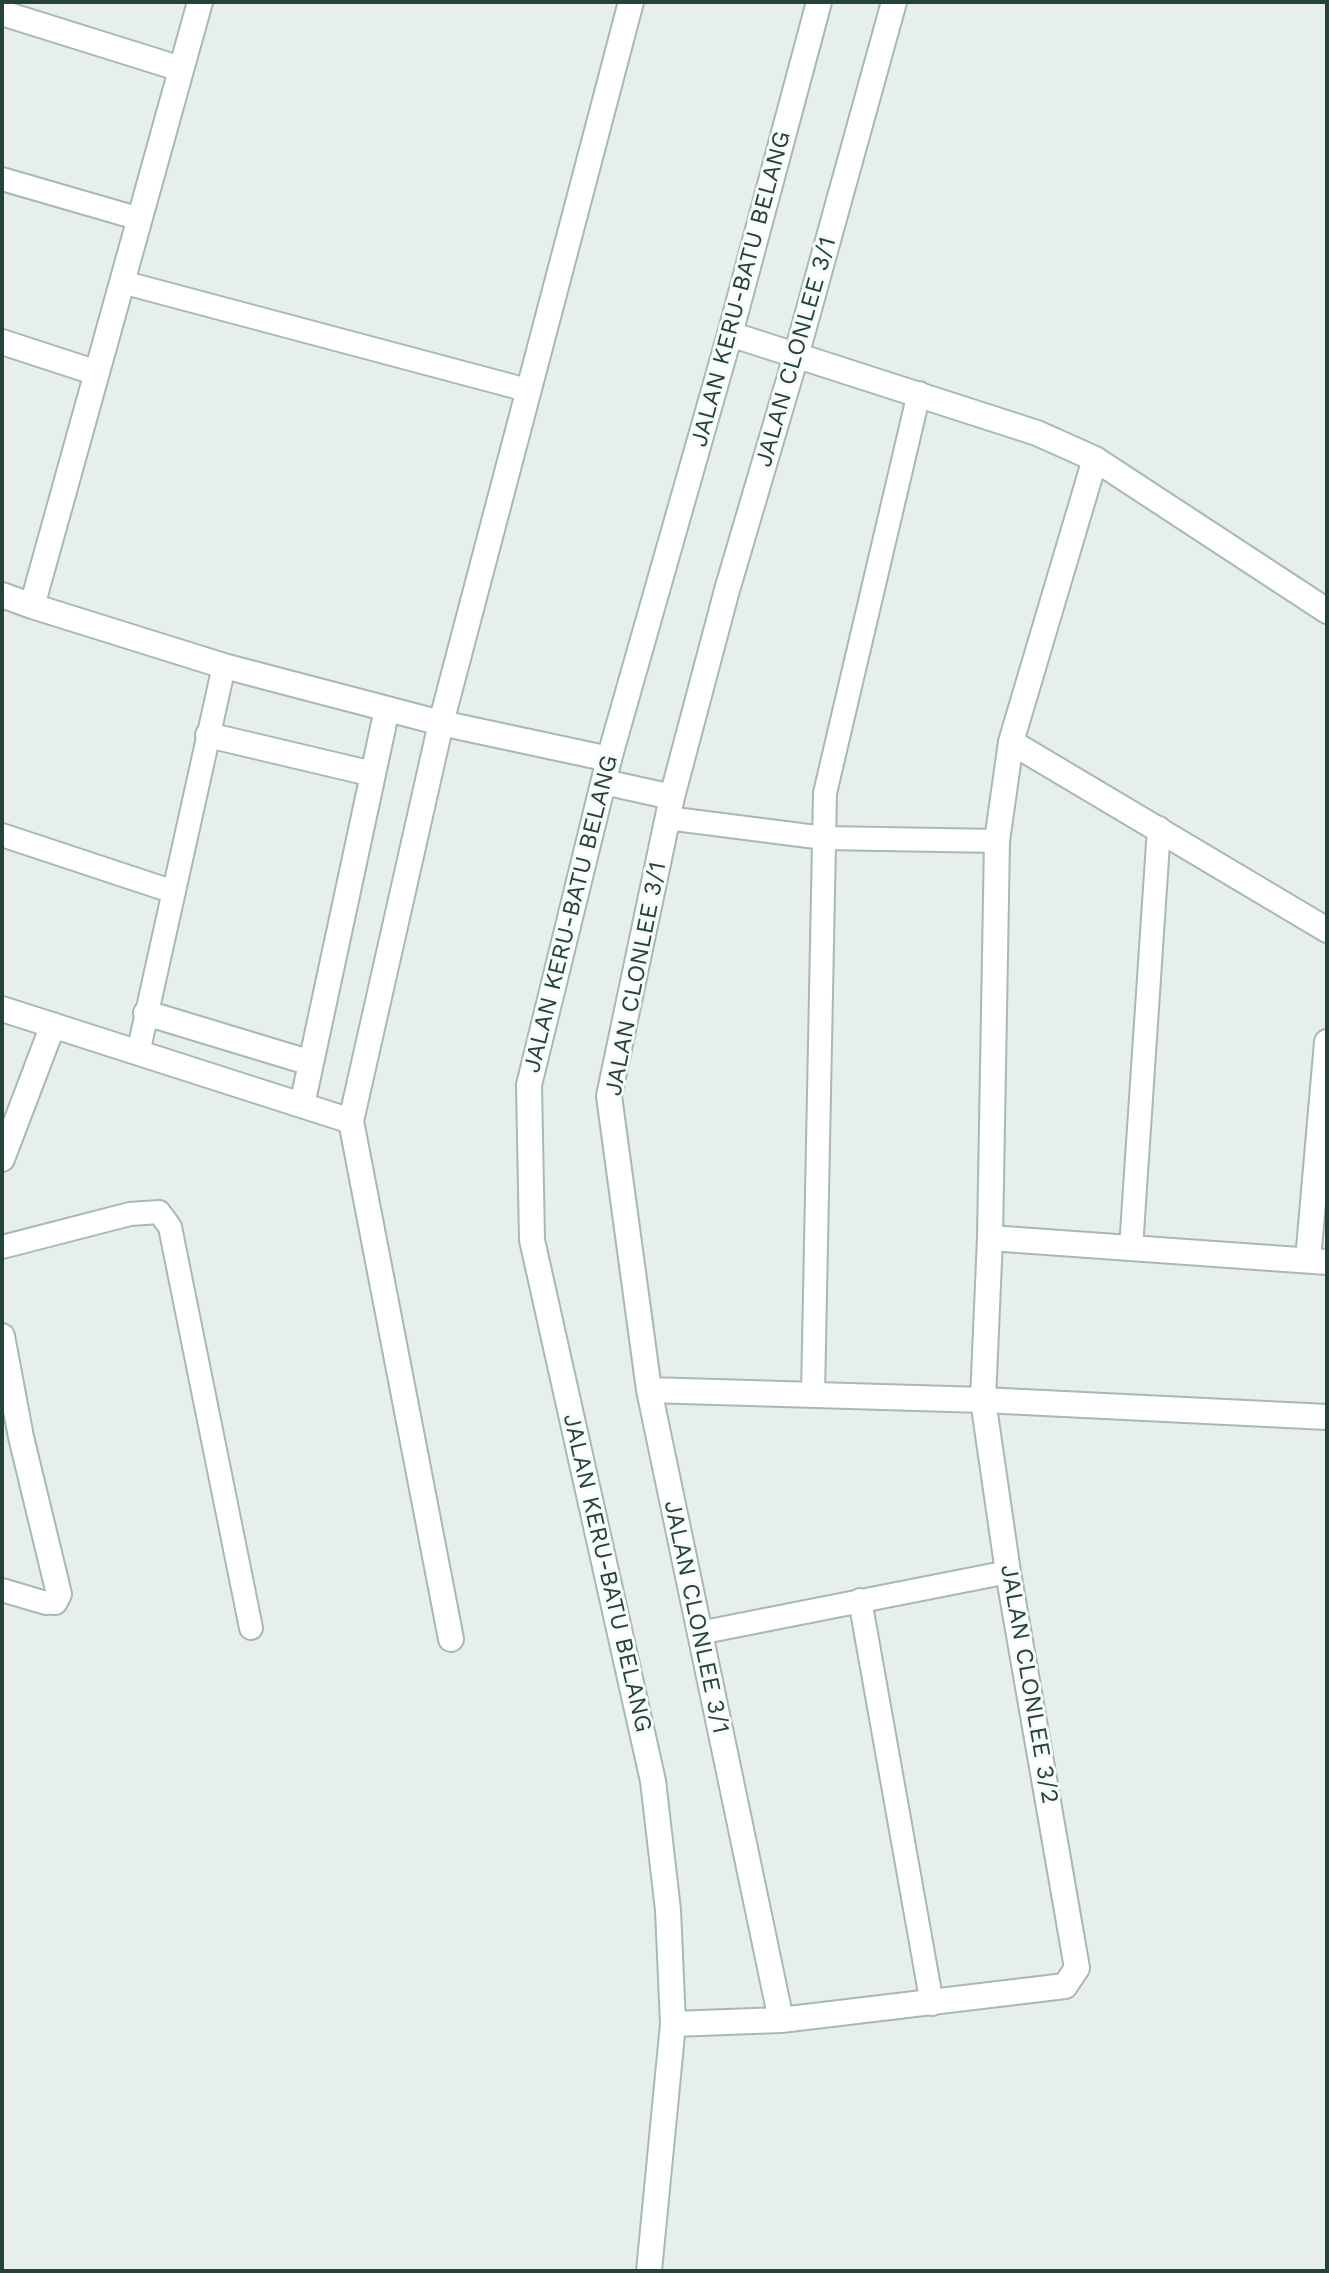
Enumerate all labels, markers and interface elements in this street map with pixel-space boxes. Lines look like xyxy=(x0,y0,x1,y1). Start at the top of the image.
street label: JALAN KERU-BATU BELANG xyxy=(685,128,797,450)
street label: JALAN CLONLEE 3/1 xyxy=(749,234,843,470)
street label: JALAN KERU-BATU BELANG xyxy=(518,752,624,1076)
street label: JALAN CLONLEE 3/1 xyxy=(599,860,673,1098)
street label: JALAN KERU-BATU BELANG xyxy=(556,1411,658,1735)
street label: JALAN CLONLEE 3/1 xyxy=(657,1498,735,1736)
street label: JALAN CLONLEE 3/2 xyxy=(994,1562,1064,1806)

